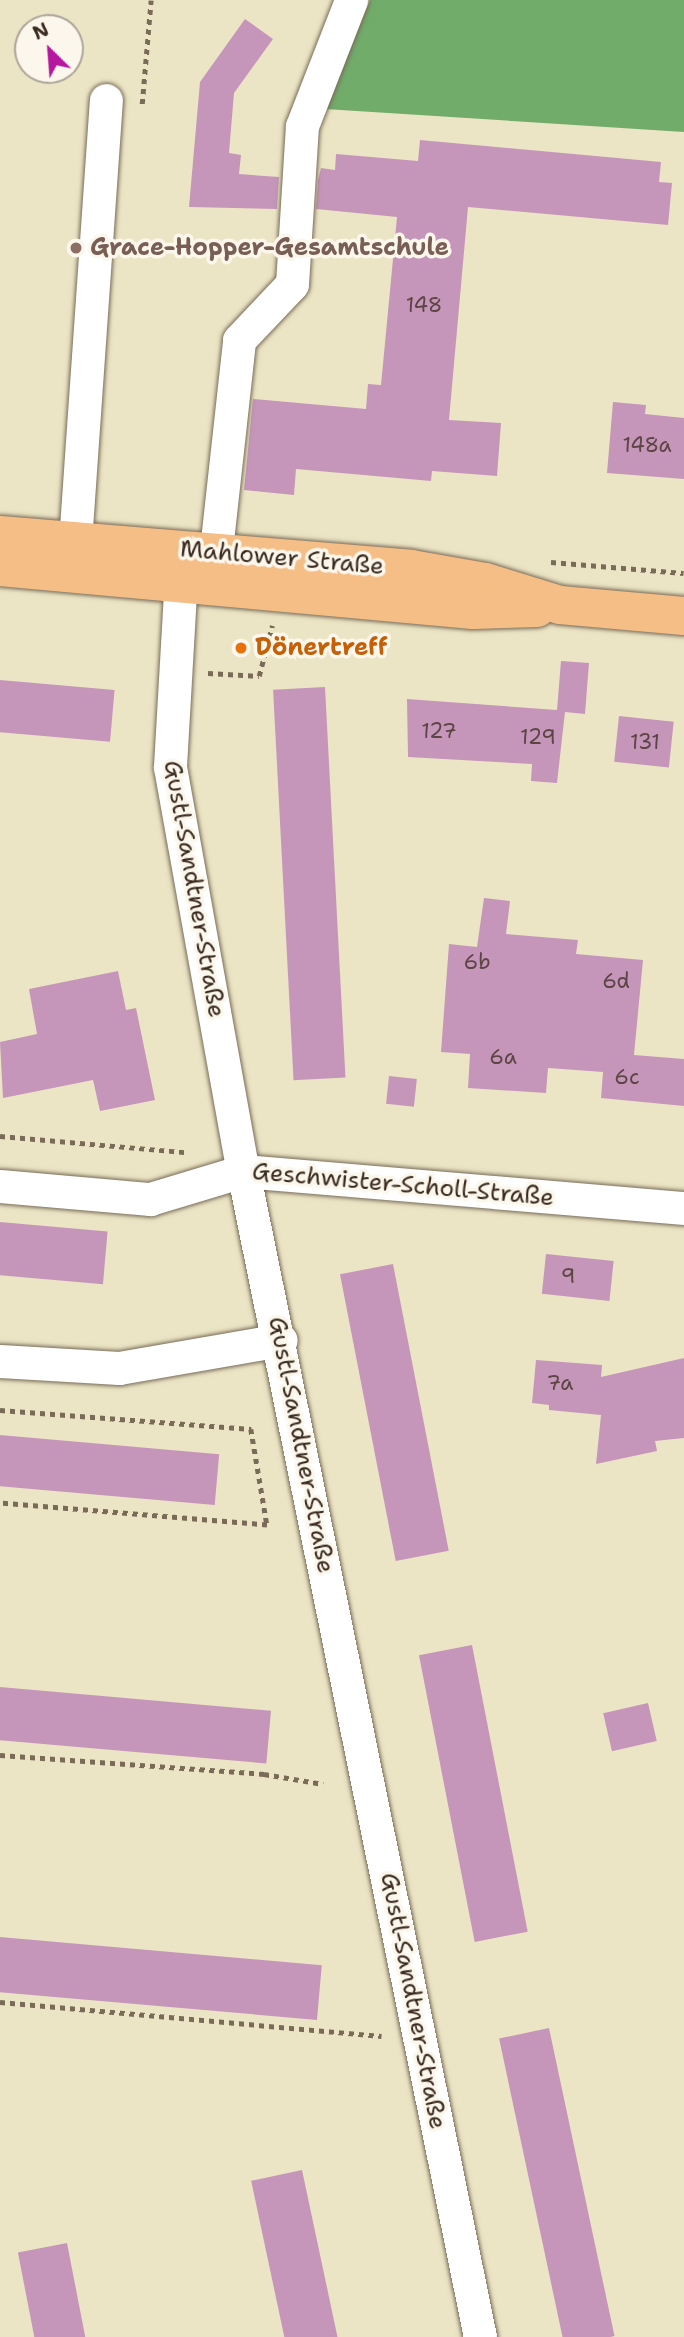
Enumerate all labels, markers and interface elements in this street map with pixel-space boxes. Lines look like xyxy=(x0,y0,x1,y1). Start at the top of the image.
north arrow xyxy=(14,14,84,84)
text: N xyxy=(29,17,53,46)
place label: Grace-Hopper-Gesamtschule xyxy=(90,234,449,262)
marker: Grace-Hopper-Gesamtschule xyxy=(68,240,84,256)
house number: 148 xyxy=(406,292,442,318)
house number: 148a xyxy=(622,432,672,458)
street label: Mahlower Straße xyxy=(179,535,385,581)
place label: Dönertreff xyxy=(255,634,387,662)
marker: Dönertreff xyxy=(233,640,249,656)
house number: 127 xyxy=(421,718,457,744)
house number: 129 xyxy=(520,724,556,750)
house number: 131 xyxy=(630,729,660,755)
street label: Gustl-Sandtner-Straße xyxy=(157,758,231,1020)
house number: 6b xyxy=(463,949,491,975)
house number: 6d xyxy=(602,968,630,994)
house number: 6a xyxy=(489,1044,517,1070)
house number: 6c xyxy=(614,1064,640,1090)
street label: Geschwister-Scholl-Straße xyxy=(251,1157,555,1213)
house number: 9 xyxy=(561,1263,575,1289)
street label: Gustl-Sandtner-Straße xyxy=(262,1314,340,1576)
house number: 7a xyxy=(547,1370,573,1396)
street label: Gustl-Sandtner-Straße xyxy=(374,1870,452,2132)

